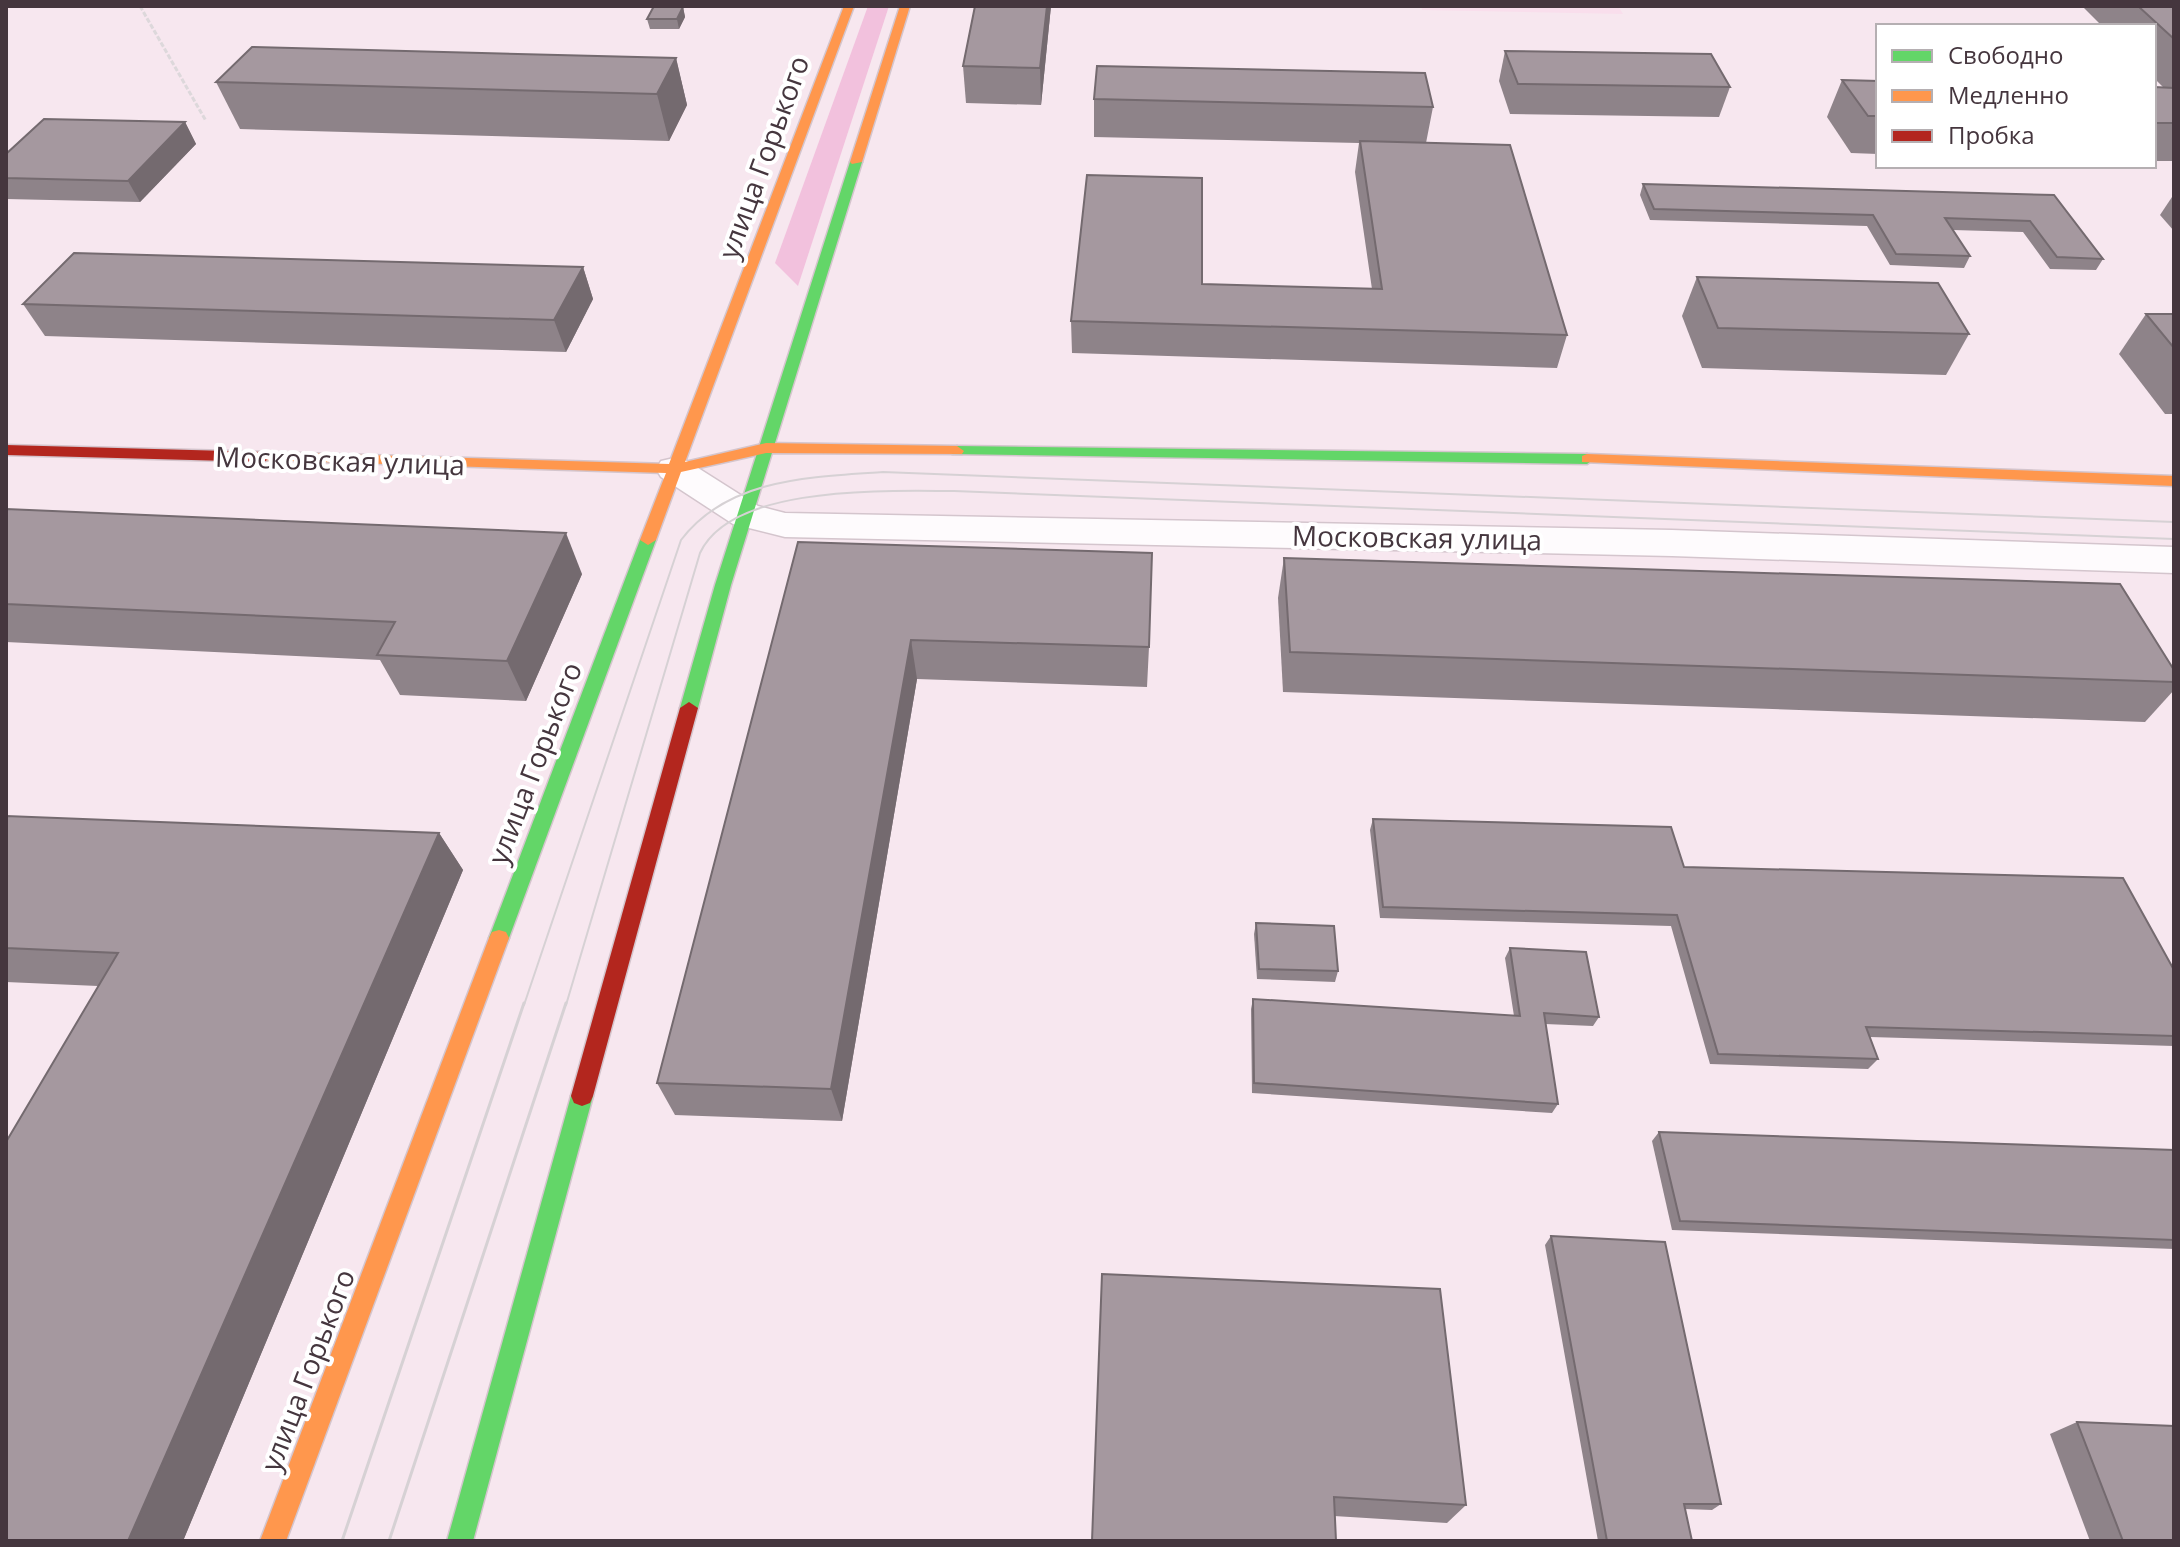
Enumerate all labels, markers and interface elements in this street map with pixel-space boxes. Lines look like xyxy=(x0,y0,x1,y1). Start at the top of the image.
legend xyxy=(1876,24,2156,168)
text: Свободно xyxy=(1948,38,2063,71)
street label: улица Горького xyxy=(709,50,817,264)
text: Медленно xyxy=(1948,78,2069,111)
text: Пробка xyxy=(1948,118,2035,151)
street label: Московская улица xyxy=(214,437,466,483)
street label: Московская улица xyxy=(1292,516,1542,558)
street label: улица Горького xyxy=(478,657,590,869)
street label: улица Горького xyxy=(251,1264,363,1476)

